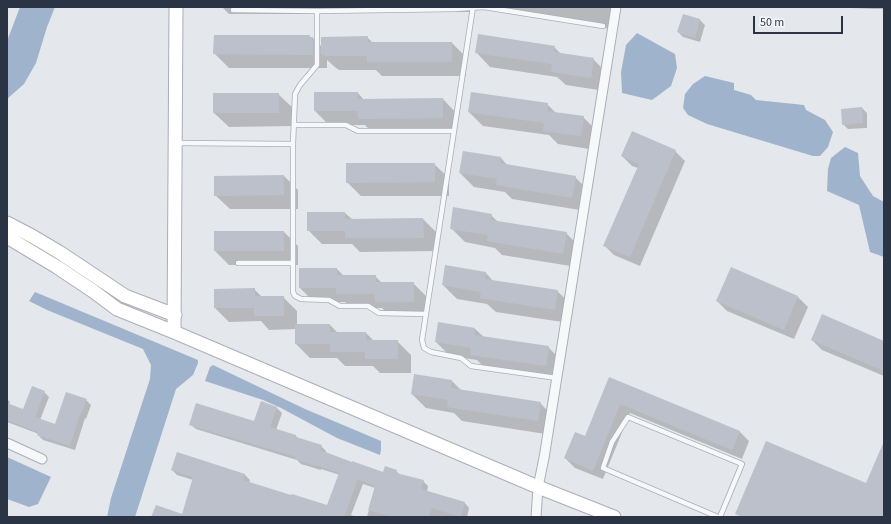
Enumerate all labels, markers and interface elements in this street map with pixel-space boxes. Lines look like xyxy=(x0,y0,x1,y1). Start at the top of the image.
scale bar xyxy=(755,8,845,34)
text: 50 m xyxy=(760,14,784,31)

